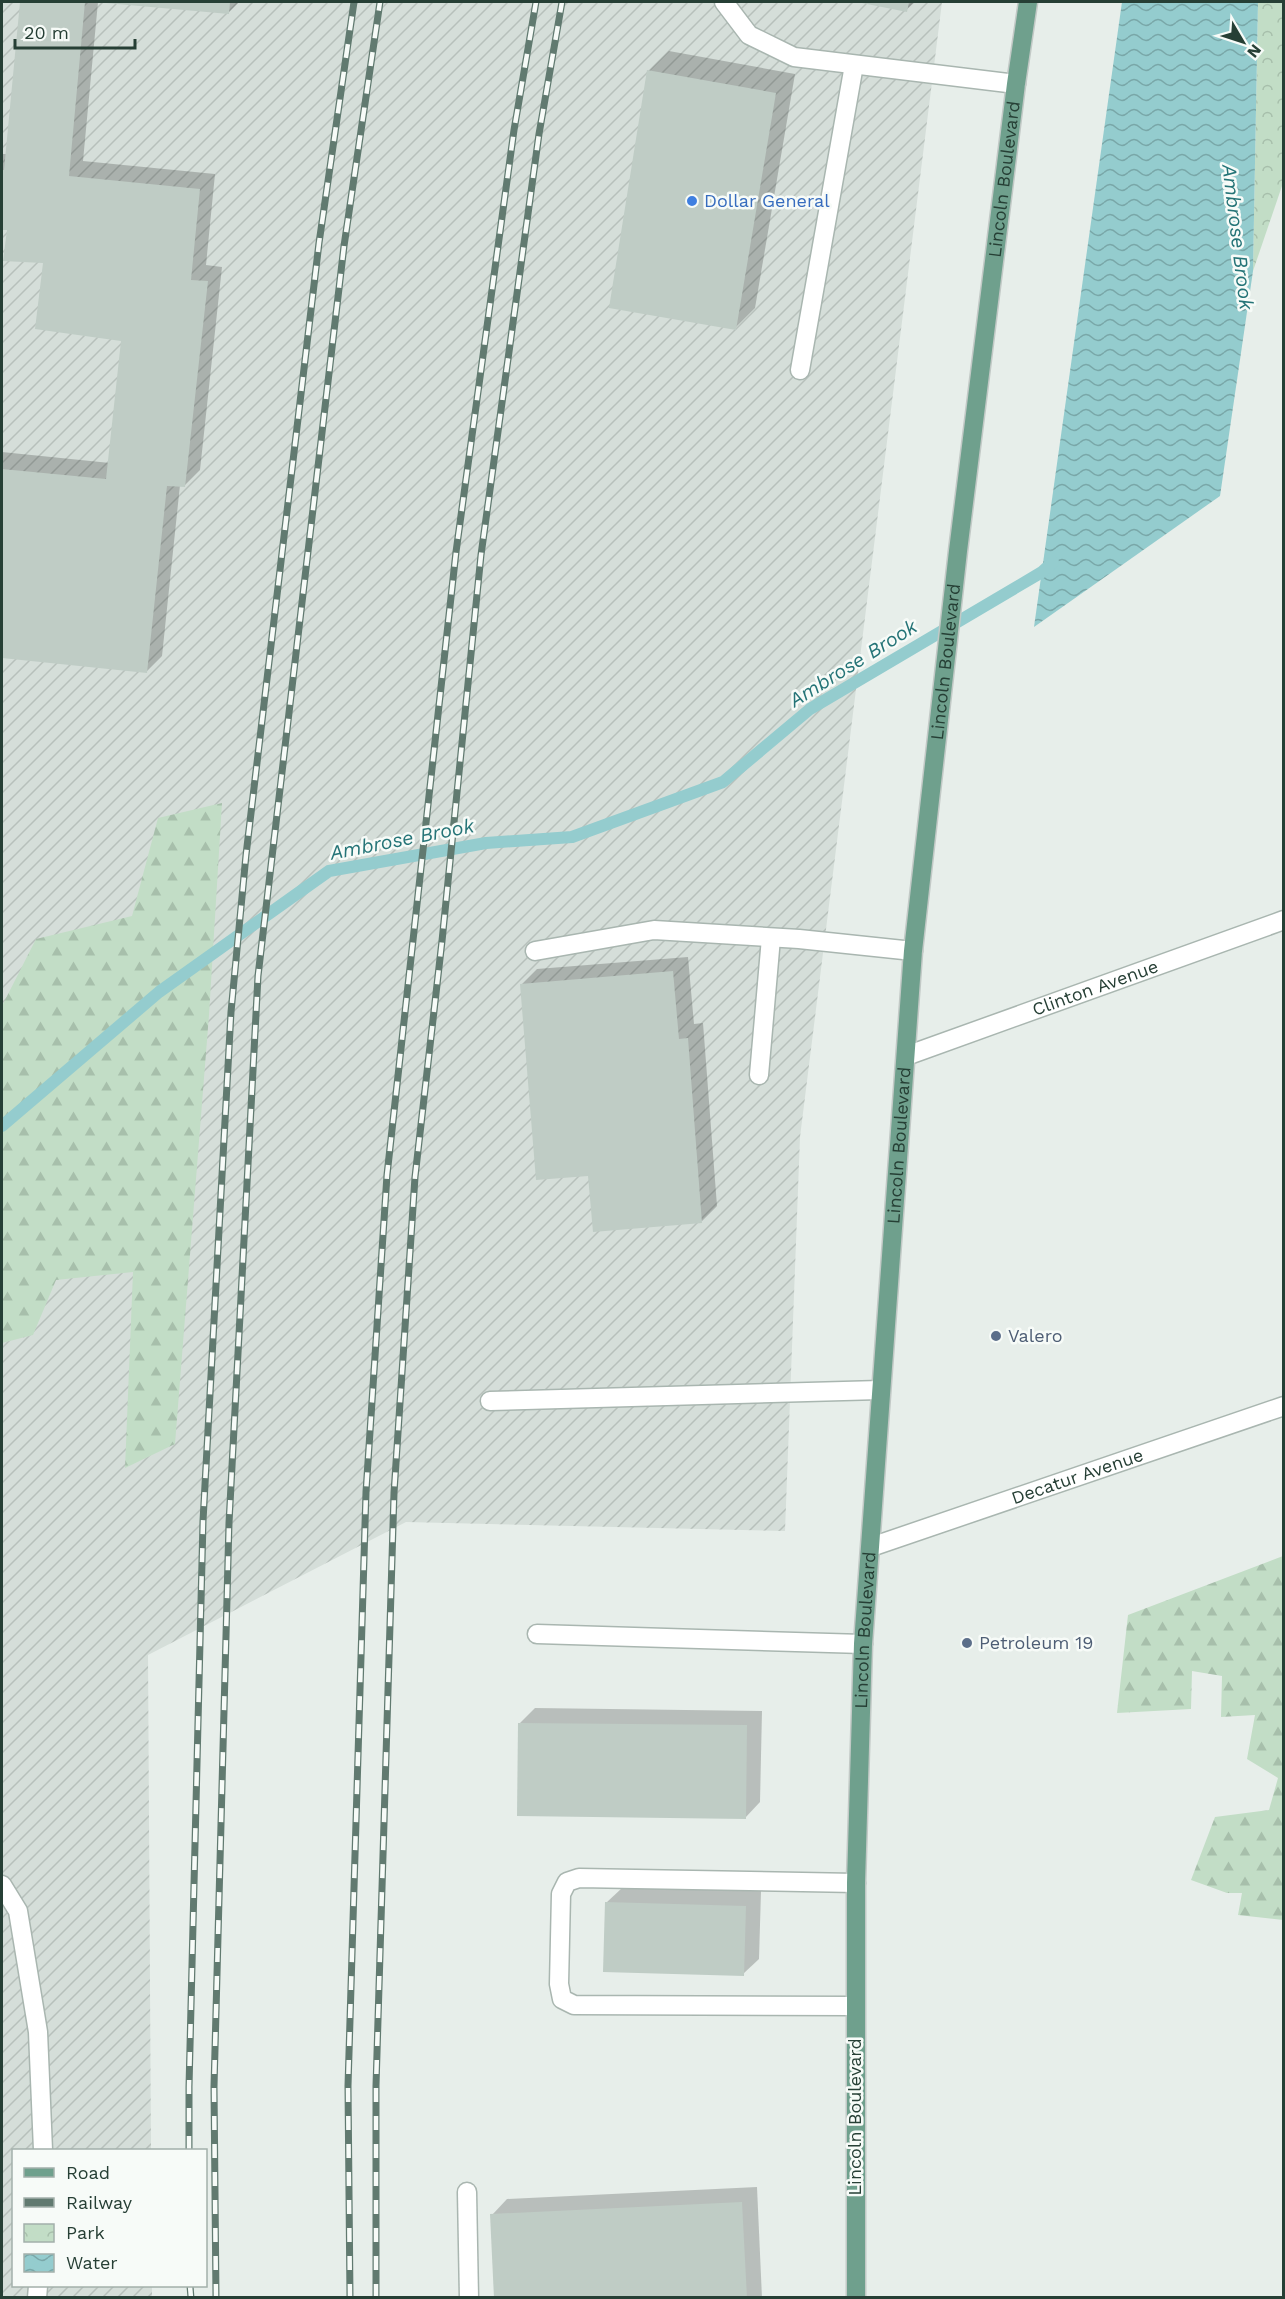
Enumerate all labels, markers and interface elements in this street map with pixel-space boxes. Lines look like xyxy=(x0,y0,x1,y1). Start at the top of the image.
scale bar xyxy=(15,12,135,50)
north arrow xyxy=(1213,12,1273,72)
text: 20 m xyxy=(24,22,69,43)
text: N xyxy=(1243,41,1265,62)
street label: Lincoln Boulevard xyxy=(984,100,1024,259)
water label: Ambrose Brook xyxy=(1217,162,1259,312)
place label: Dollar General xyxy=(704,190,830,211)
marker: Dollar General xyxy=(685,194,699,208)
street label: Lincoln Boulevard xyxy=(926,582,964,741)
water label: Ambrose Brook xyxy=(784,613,922,713)
water label: Ambrose Brook xyxy=(327,813,477,865)
street label: Clinton Avenue xyxy=(1029,955,1161,1020)
street label: Lincoln Boulevard xyxy=(882,1066,915,1225)
place label: Valero xyxy=(1008,1325,1063,1346)
marker: Valero xyxy=(989,1329,1003,1343)
street label: Decatur Avenue xyxy=(1008,1444,1146,1508)
street label: Lincoln Boulevard xyxy=(850,1551,880,1709)
place label: Petroleum 19 xyxy=(979,1632,1093,1653)
marker: Petroleum 19 xyxy=(960,1636,974,1650)
street label: Lincoln Boulevard xyxy=(844,2038,865,2196)
legend xyxy=(12,2149,207,2287)
text: Road xyxy=(66,2162,110,2183)
text: Railway xyxy=(66,2192,133,2213)
text: Park xyxy=(66,2222,105,2243)
text: Water xyxy=(66,2252,118,2273)

